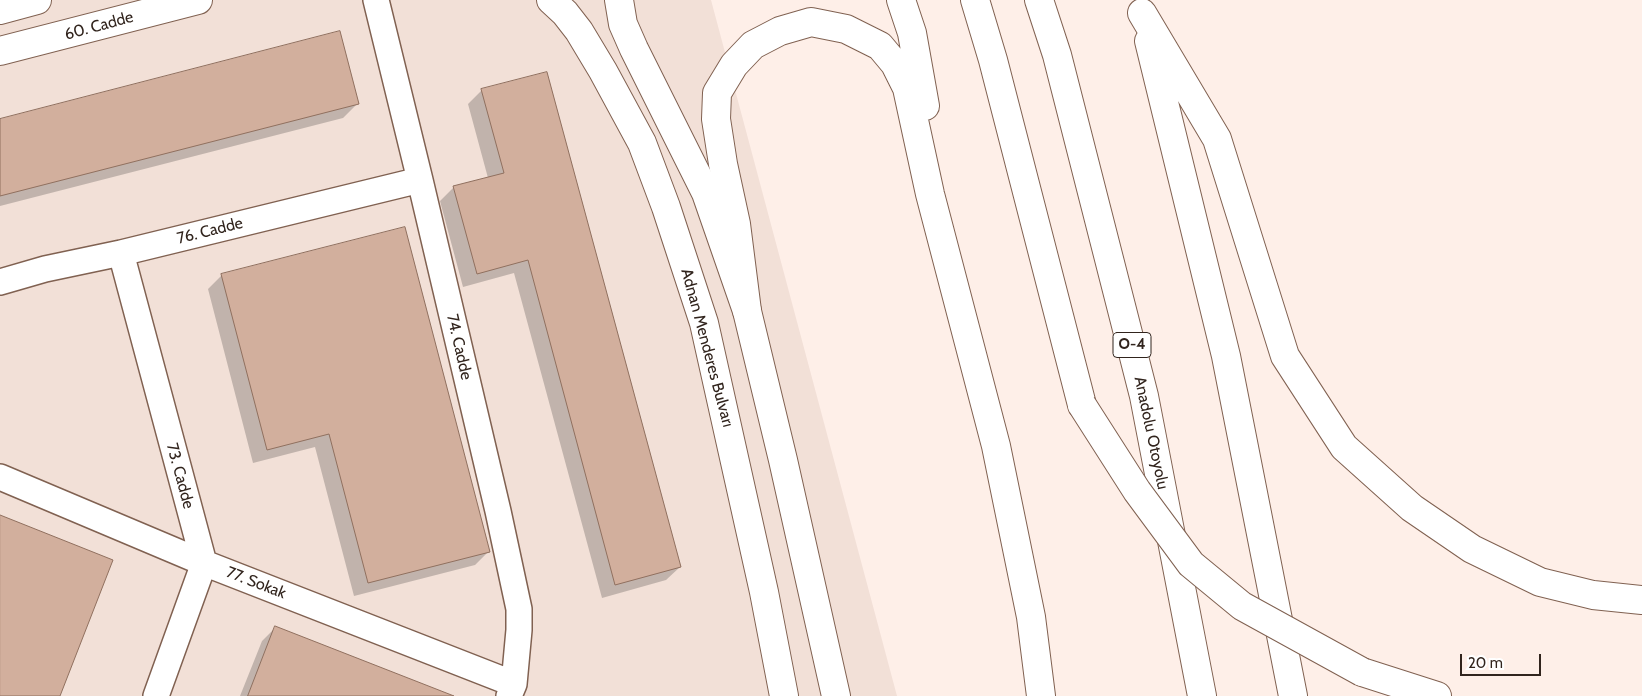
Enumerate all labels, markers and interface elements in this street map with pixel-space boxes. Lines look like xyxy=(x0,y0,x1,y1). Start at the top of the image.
street label: 60. Cadde xyxy=(63,8,135,44)
street label: 76. Cadde xyxy=(175,214,245,248)
street label: Adnan Menderes Bulvarı xyxy=(677,267,737,429)
street label: 74. Cadde xyxy=(442,312,476,382)
road number: O-4 xyxy=(1113,332,1151,358)
street label: Anadolu Otoyolu xyxy=(1130,375,1172,491)
street label: 73. Cadde xyxy=(162,441,198,511)
street label: 77. Sokak xyxy=(223,563,289,603)
scale bar xyxy=(1462,644,1543,676)
text: 20 m xyxy=(1468,654,1503,672)

